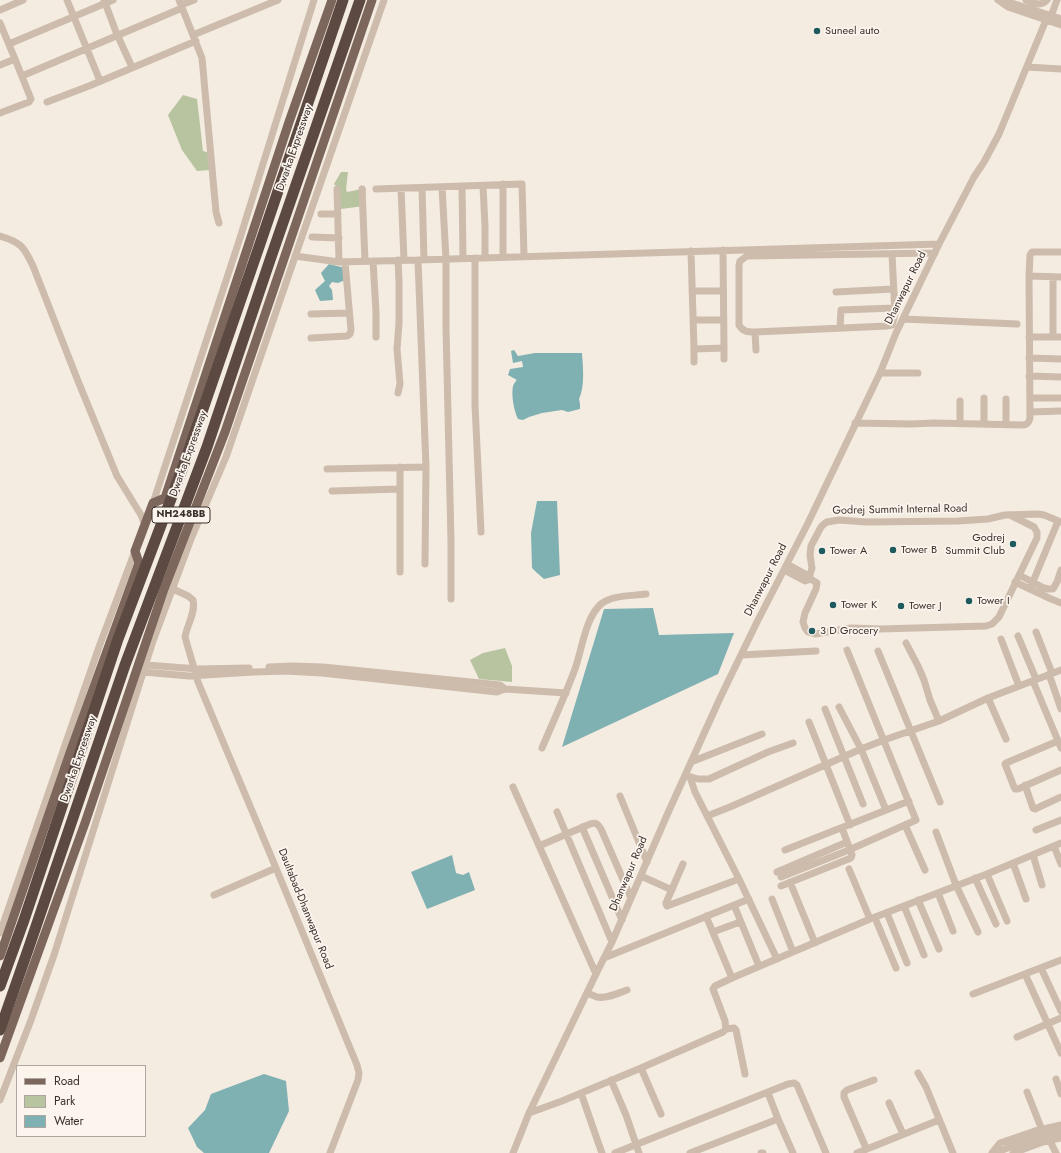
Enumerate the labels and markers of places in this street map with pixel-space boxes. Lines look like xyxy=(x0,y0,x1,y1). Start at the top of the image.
place label: Suneel auto xyxy=(825,24,879,38)
marker: Suneel auto xyxy=(812,26,822,36)
place label: Godrej Summit Club xyxy=(945,531,1005,557)
marker: Godrej Summit Club xyxy=(1008,539,1018,549)
place label: Tower B xyxy=(901,543,937,557)
place label: Tower A xyxy=(830,544,867,558)
marker: Tower B xyxy=(888,545,898,555)
marker: Tower A xyxy=(817,546,827,556)
place label: Tower I xyxy=(977,594,1010,608)
marker: Tower I xyxy=(964,596,974,606)
place label: Tower K xyxy=(841,598,877,612)
place label: Tower J xyxy=(909,599,942,613)
marker: Tower K xyxy=(828,600,838,610)
marker: Tower J xyxy=(896,601,906,611)
place label: 3 D Grocery xyxy=(820,624,878,638)
marker: 3 D Grocery xyxy=(807,626,817,636)

